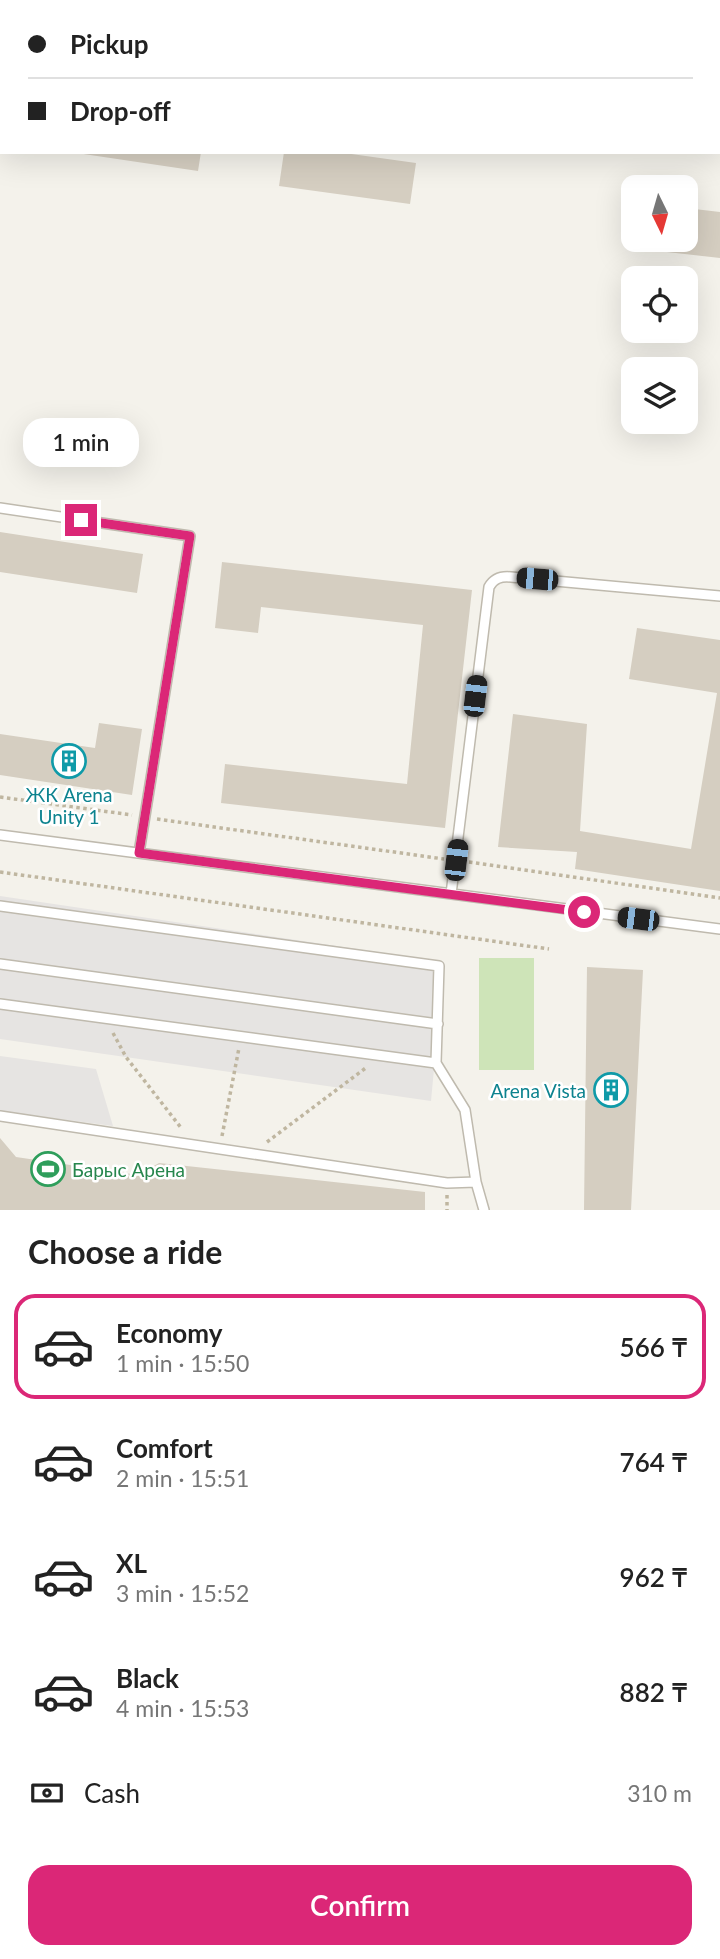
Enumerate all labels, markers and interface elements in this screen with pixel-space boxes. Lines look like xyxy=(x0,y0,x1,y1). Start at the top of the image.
text: Pickup xyxy=(70,28,149,60)
text: Drop-off xyxy=(70,95,171,127)
north arrow xyxy=(621,175,698,252)
map controls xyxy=(621,175,698,434)
button: locate xyxy=(621,266,698,343)
button: layers xyxy=(621,357,698,434)
callout: 1 min xyxy=(23,419,139,468)
text: 1 min xyxy=(53,428,109,456)
route end xyxy=(65,504,97,536)
car xyxy=(516,567,559,591)
car xyxy=(463,674,488,718)
building icon: ЖК Arena Unity 1 xyxy=(50,742,88,780)
place label: ЖК Arena Unity 1 xyxy=(26,783,112,828)
car xyxy=(444,838,469,882)
route start xyxy=(568,896,600,928)
car xyxy=(616,906,661,932)
building icon: Arena Vista xyxy=(592,1071,630,1109)
place label: Arena Vista xyxy=(490,1079,586,1102)
sports icon: Барыс Арена xyxy=(29,1150,67,1188)
place label: Барыс Арена xyxy=(72,1158,185,1181)
text: Choose a ride xyxy=(28,1232,222,1271)
icon: car xyxy=(32,1315,95,1378)
text: Economy xyxy=(116,1317,222,1349)
text: 566 ₸ xyxy=(620,1331,688,1363)
text: 1 min · 15:50 xyxy=(116,1349,249,1377)
icon: car xyxy=(32,1430,95,1493)
text: Comfort xyxy=(116,1432,213,1464)
text: 764 ₸ xyxy=(620,1446,688,1478)
text: 2 min · 15:51 xyxy=(116,1464,249,1492)
icon: car xyxy=(32,1545,95,1608)
text: XL xyxy=(116,1547,147,1579)
text: 962 ₸ xyxy=(620,1561,688,1593)
text: 3 min · 15:52 xyxy=(116,1579,249,1607)
icon: car xyxy=(32,1660,95,1723)
text: Black xyxy=(116,1662,179,1694)
text: 882 ₸ xyxy=(620,1676,688,1708)
text: 4 min · 15:53 xyxy=(116,1694,249,1722)
icon: cash xyxy=(28,1774,66,1812)
text: Cash xyxy=(84,1777,140,1809)
text: 310 m xyxy=(627,1779,692,1807)
button: Confirm xyxy=(28,1865,692,1945)

